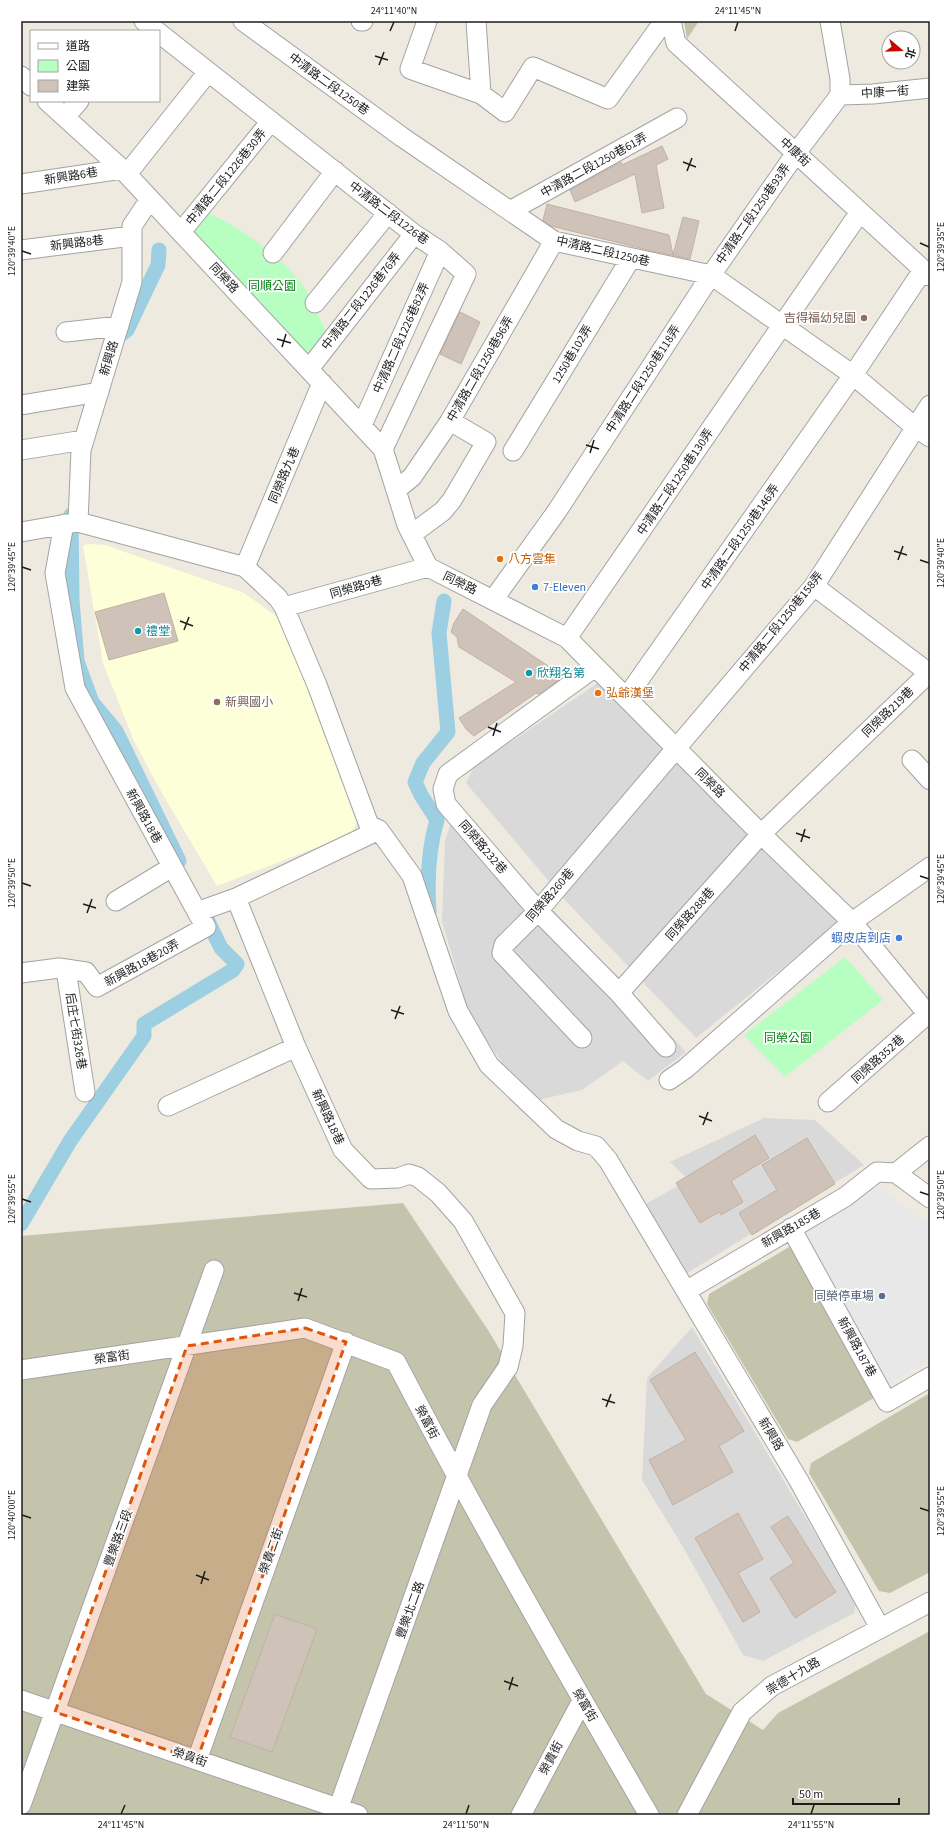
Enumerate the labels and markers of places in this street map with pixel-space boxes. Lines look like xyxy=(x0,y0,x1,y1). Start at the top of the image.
place label: 吉得福幼兒園 xyxy=(784,310,856,327)
marker: 吉得福幼兒園 xyxy=(859,313,869,323)
place label: 八方雲集 xyxy=(508,551,556,568)
marker: 八方雲集 xyxy=(495,554,505,564)
place label: 7-Eleven xyxy=(543,579,586,596)
marker: 7-Eleven xyxy=(530,582,540,592)
place label: 禮堂 xyxy=(146,623,170,640)
marker: 禮堂 xyxy=(133,626,143,636)
place label: 欣翔名第 xyxy=(537,665,585,682)
marker: 欣翔名第 xyxy=(524,668,534,678)
place label: 弘爺漢堡 xyxy=(606,685,654,702)
marker: 弘爺漢堡 xyxy=(593,688,603,698)
place label: 新興國小 xyxy=(225,694,273,711)
marker: 新興國小 xyxy=(212,697,222,707)
place label: 蝦皮店到店 xyxy=(831,930,891,947)
marker: 蝦皮店到店 xyxy=(894,933,904,943)
place label: 同榮停車場 xyxy=(814,1288,874,1305)
marker: 同榮停車場 xyxy=(877,1291,887,1301)

